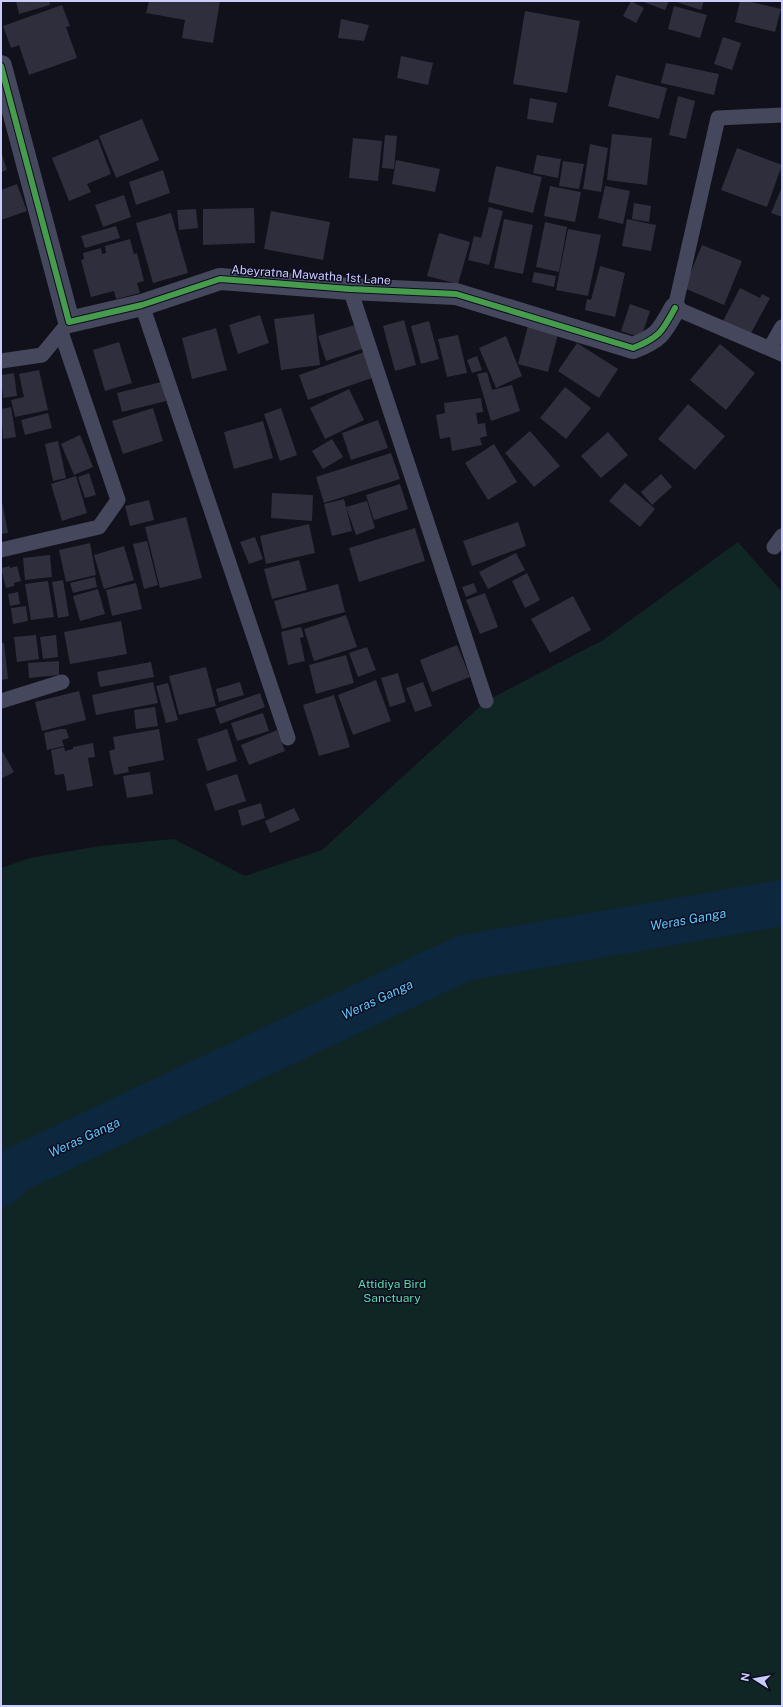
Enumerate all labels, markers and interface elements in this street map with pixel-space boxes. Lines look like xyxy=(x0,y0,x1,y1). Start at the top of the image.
street label: Abeyratna Mawatha 1st Lane xyxy=(231,262,391,288)
water label: Weras Ganga xyxy=(649,905,727,934)
water label: Weras Ganga xyxy=(339,976,415,1023)
water label: Weras Ganga xyxy=(46,1114,122,1161)
park label: Attidiya Bird Sanctuary xyxy=(358,1277,426,1305)
north arrow xyxy=(735,1659,775,1699)
text: N xyxy=(738,1672,752,1682)

